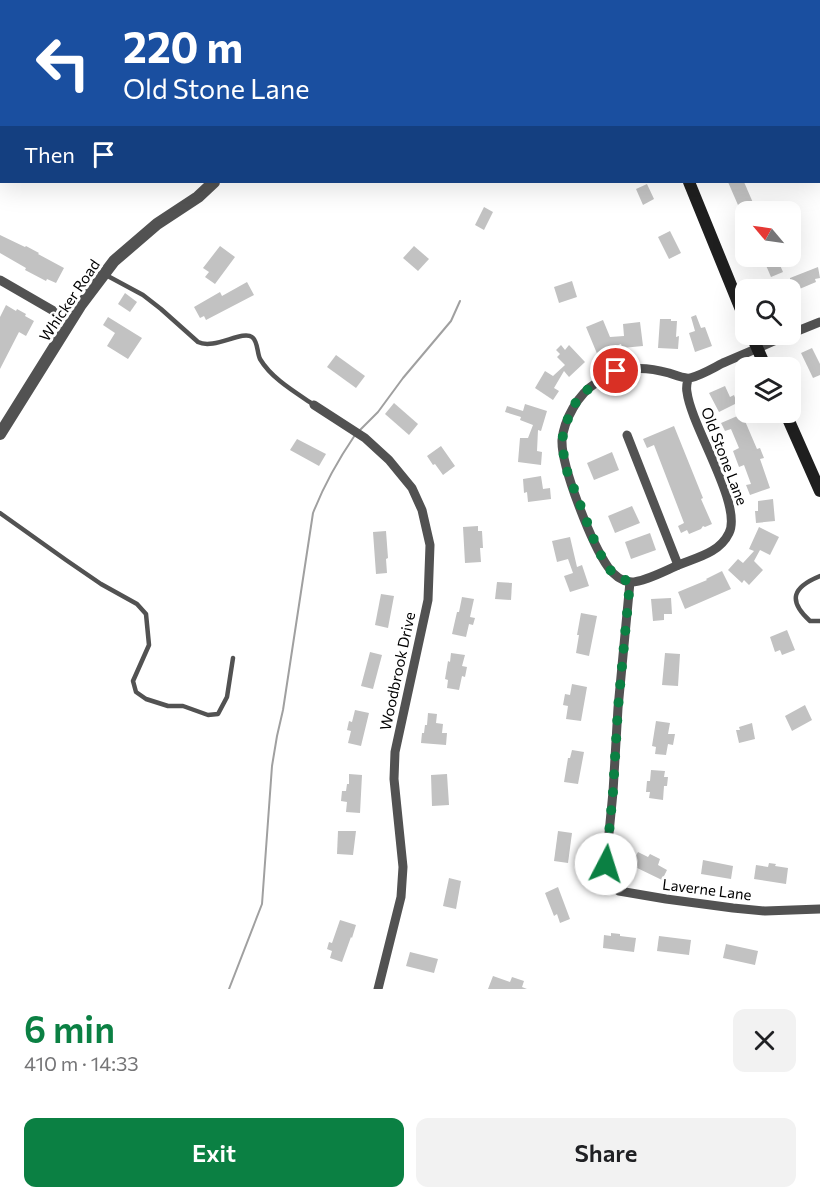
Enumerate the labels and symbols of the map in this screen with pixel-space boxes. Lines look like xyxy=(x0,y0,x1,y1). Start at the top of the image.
north arrow xyxy=(735,201,801,267)
street label: Whicker Road xyxy=(35,256,103,344)
pin xyxy=(590,345,641,396)
street label: Old Stone Lane xyxy=(698,404,752,508)
street label: Woodbrook Drive xyxy=(376,610,418,732)
position arrow xyxy=(574,832,638,896)
street label: Laverne Lane xyxy=(661,875,753,903)

